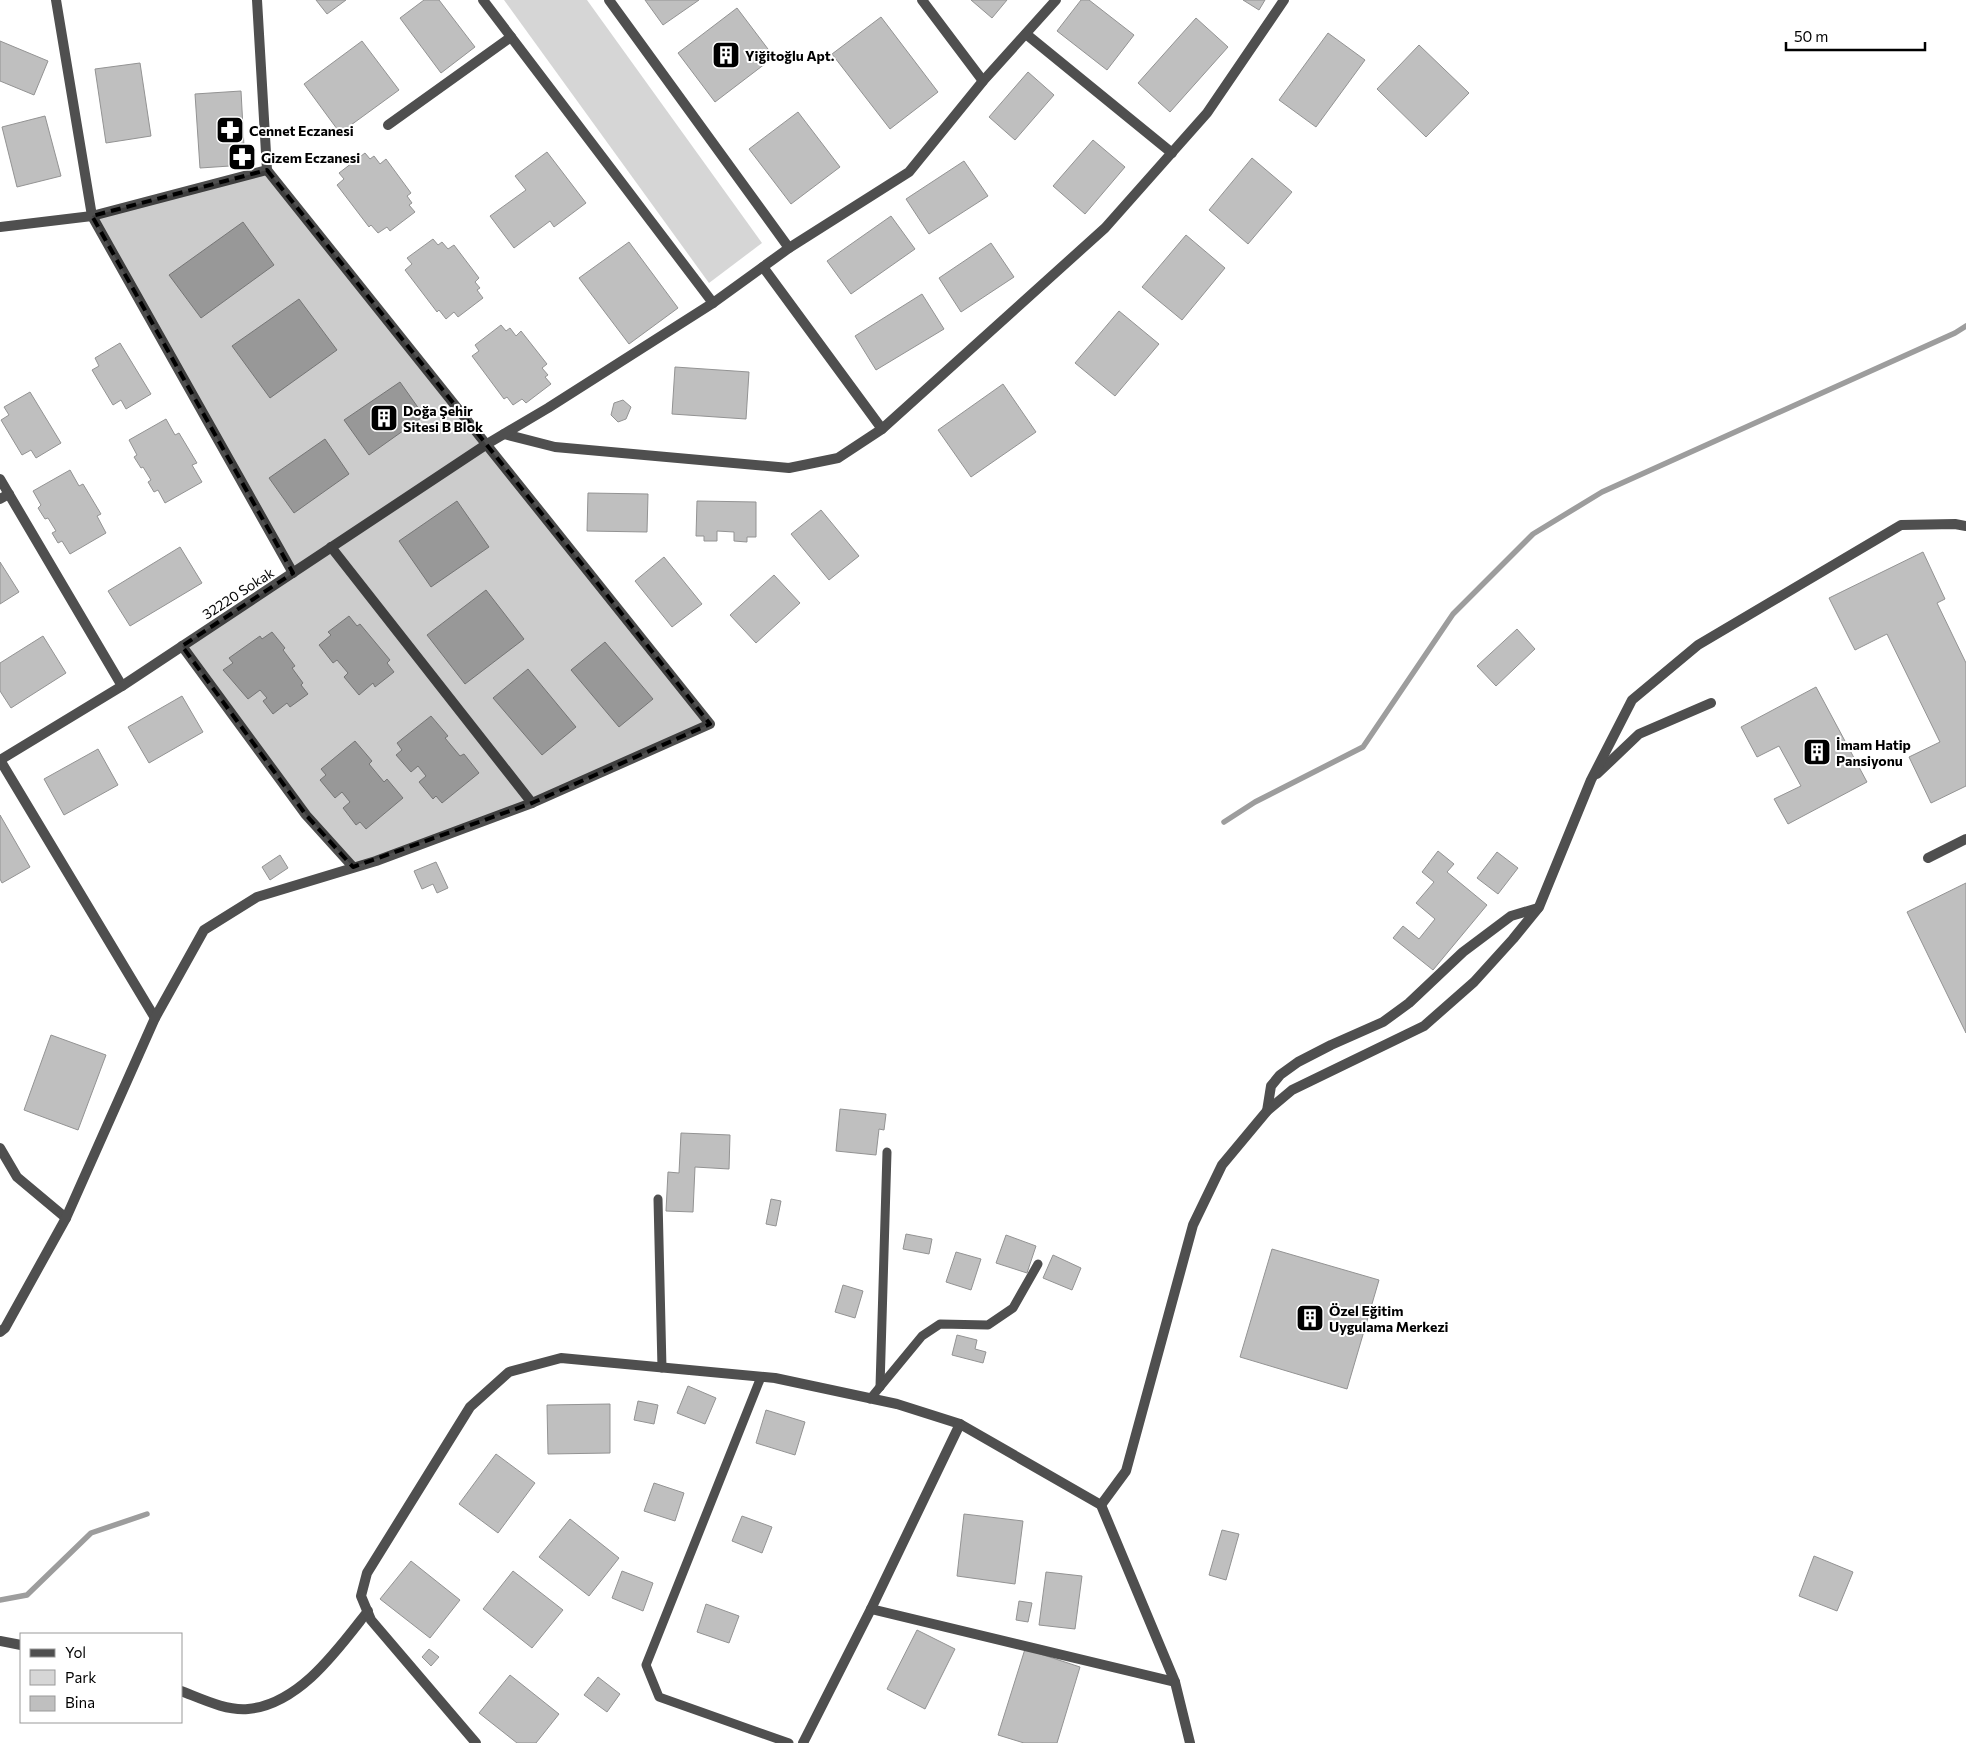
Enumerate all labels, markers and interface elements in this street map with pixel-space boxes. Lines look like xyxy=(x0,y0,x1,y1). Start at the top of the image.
scale bar xyxy=(1786,20,1925,52)
text: 50 m xyxy=(1794,27,1828,45)
building icon: Yiğitoğlu Apt. xyxy=(711,40,741,70)
place label: Yiğitoğlu Apt. xyxy=(745,47,835,64)
pharmacy icon: Cennet Eczanesi xyxy=(215,115,245,145)
place label: Cennet Eczanesi xyxy=(249,122,354,139)
pharmacy icon: Gizem Eczanesi xyxy=(227,142,257,172)
place label: Gizem Eczanesi xyxy=(261,149,360,166)
place label: Doğa Şehir Sitesi B Blok xyxy=(403,402,483,435)
building icon: Doğa Şehir Sitesi B Blok xyxy=(369,403,399,433)
street label: 32220 Sokak xyxy=(199,563,277,622)
place label: İmam Hatip Pansiyonu xyxy=(1836,736,1911,769)
building icon: İmam Hatip Pansiyonu xyxy=(1802,737,1832,767)
place label: Özel Eğitim Uygulama Merkezi xyxy=(1329,1302,1449,1335)
building icon: Özel Eğitim Uygulama Merkezi xyxy=(1295,1303,1325,1333)
legend xyxy=(20,1633,182,1723)
text: Yol xyxy=(65,1643,86,1661)
text: Park xyxy=(65,1668,96,1686)
text: Bina xyxy=(65,1693,95,1711)

